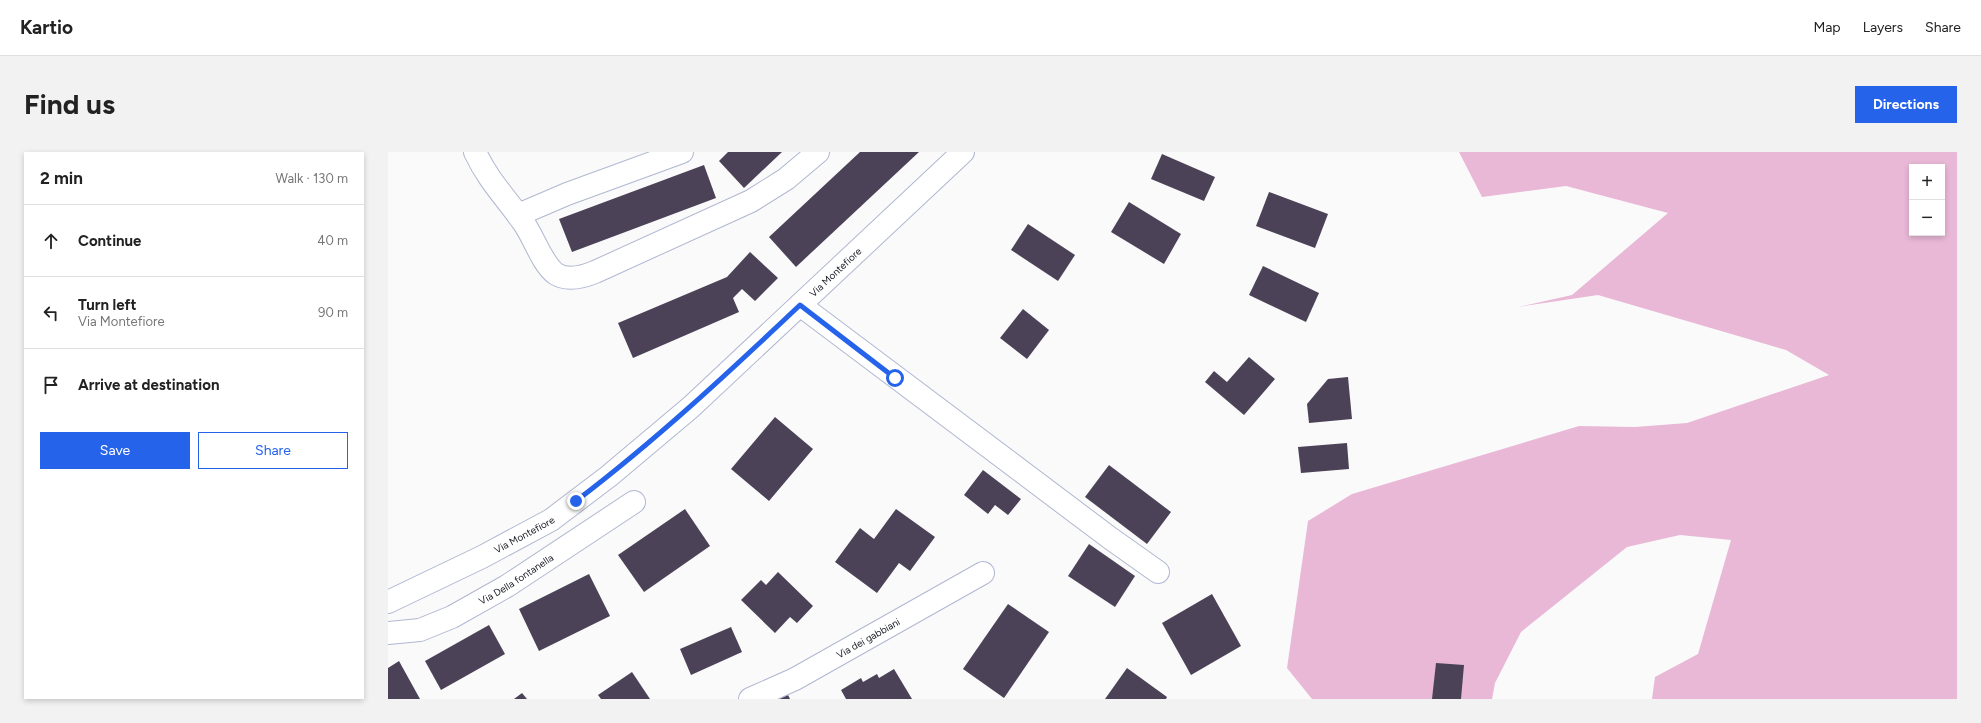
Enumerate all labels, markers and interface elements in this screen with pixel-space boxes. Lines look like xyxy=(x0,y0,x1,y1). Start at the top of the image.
text: Kartio xyxy=(20,16,73,39)
text: Map xyxy=(1813,19,1841,36)
text: Layers xyxy=(1863,19,1903,36)
text: Share xyxy=(1925,19,1961,36)
button: Directions xyxy=(1855,86,1957,123)
text: Find us xyxy=(24,87,115,121)
map controls xyxy=(1909,164,1945,236)
button: + xyxy=(1909,164,1945,200)
text: 2 min xyxy=(40,168,83,188)
text: Walk · 130 m xyxy=(275,171,348,186)
button: − xyxy=(1909,200,1945,236)
icon: ahead xyxy=(40,230,62,252)
text: Continue xyxy=(78,232,141,250)
text: 40 m xyxy=(317,233,348,248)
street label: Via Montefiore xyxy=(806,244,864,299)
text: Turn left xyxy=(78,296,136,314)
icon: left xyxy=(40,302,62,324)
text: 90 m xyxy=(318,305,348,320)
text: Via Montefiore xyxy=(78,314,164,329)
route start xyxy=(886,369,904,387)
icon: arrive xyxy=(40,374,62,396)
text: Arrive at destination xyxy=(78,376,219,394)
button: Save xyxy=(40,432,190,469)
button: Share xyxy=(198,432,348,469)
route end xyxy=(567,492,585,510)
street label: Via Montefiore xyxy=(492,513,558,556)
street label: Via Della fontanella xyxy=(476,551,556,607)
street label: Via dei gabbiani xyxy=(834,615,902,661)

